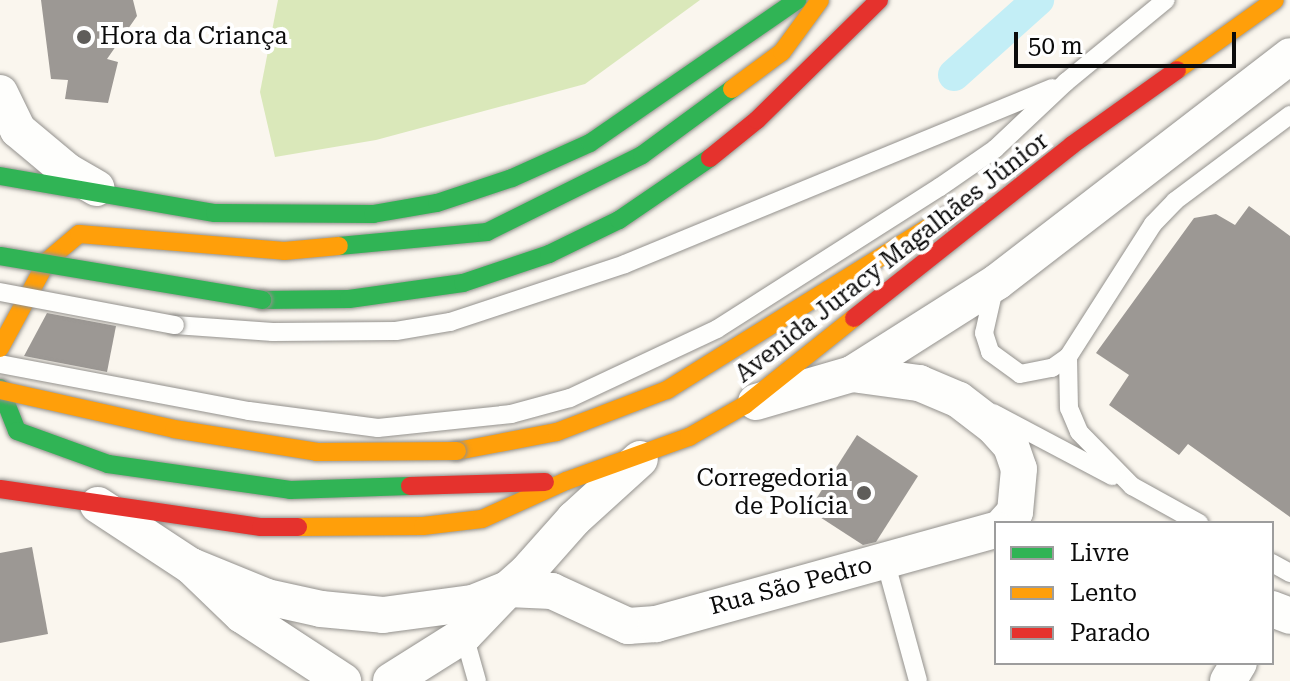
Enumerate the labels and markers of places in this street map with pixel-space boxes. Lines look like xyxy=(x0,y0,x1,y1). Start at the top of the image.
place label: Hora da Criança xyxy=(100,23,287,51)
marker: Hora da Criança xyxy=(75,28,93,46)
place label: Corregedoria de Polícia xyxy=(696,465,848,521)
marker: Corregedoria de Polícia xyxy=(855,484,873,502)

